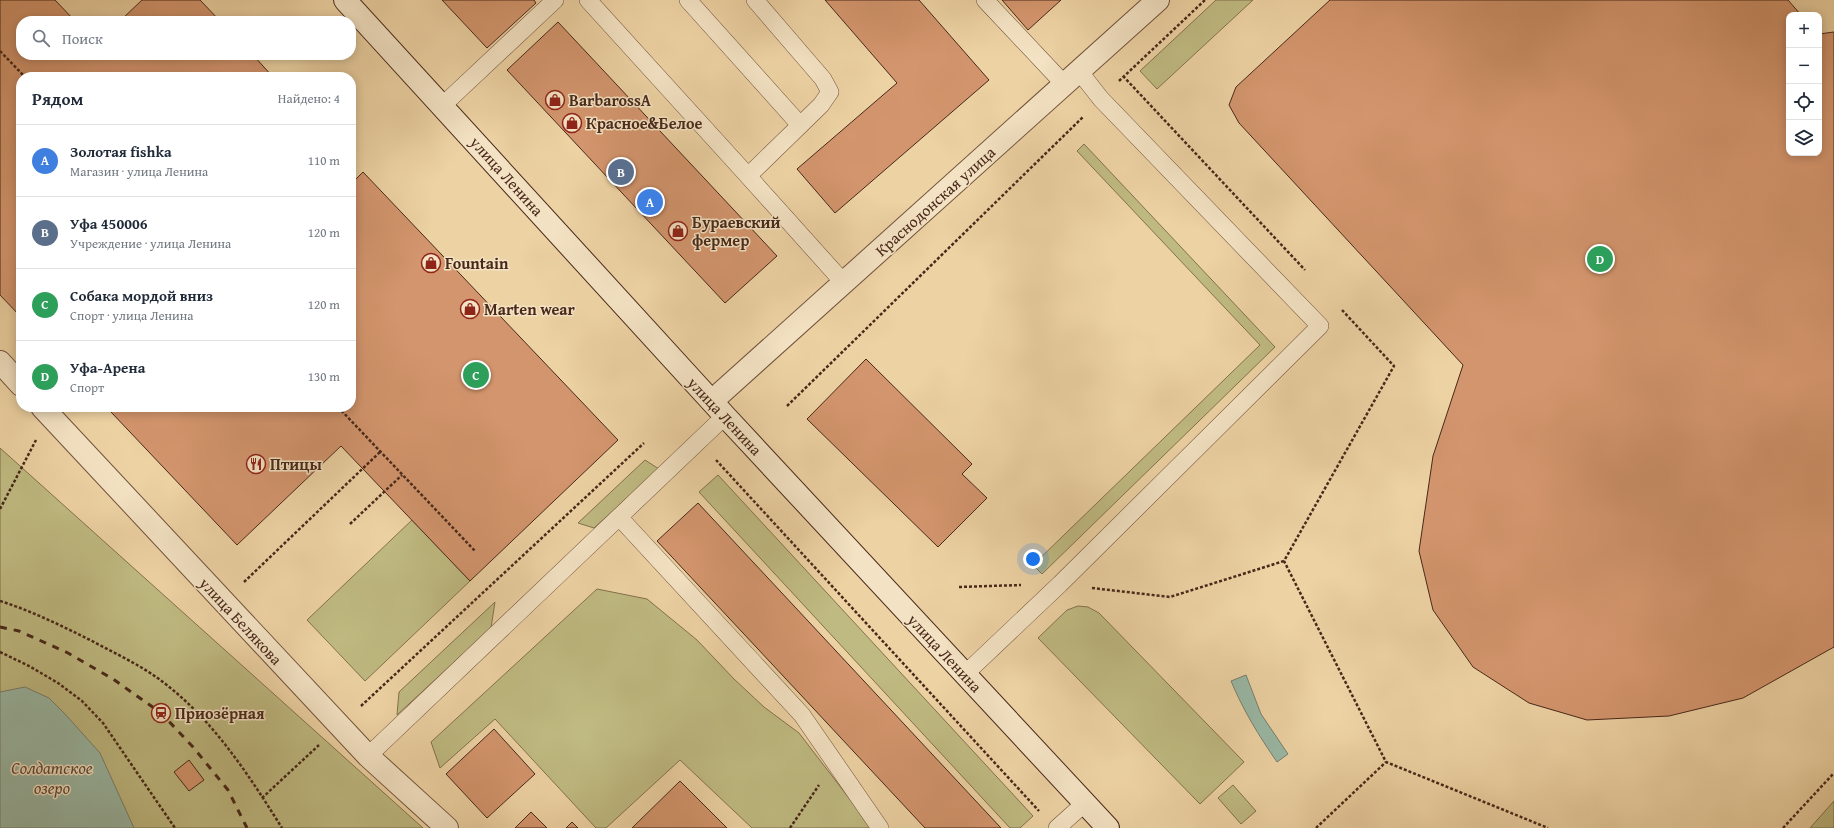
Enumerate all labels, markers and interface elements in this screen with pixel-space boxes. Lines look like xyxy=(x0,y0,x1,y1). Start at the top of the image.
map controls xyxy=(1786,12,1822,156)
button: + xyxy=(1786,12,1822,48)
search box xyxy=(16,16,356,60)
icon: search xyxy=(30,27,52,49)
text: Поиск xyxy=(62,28,103,49)
button: − xyxy=(1786,48,1822,84)
button: locate xyxy=(1786,84,1822,120)
text: Рядом xyxy=(32,86,83,111)
place label: BarbarossA xyxy=(569,88,652,112)
text: Найдено: 4 xyxy=(278,89,340,108)
shop icon: BarbarossA xyxy=(544,89,566,111)
place label: Красное&Белое xyxy=(586,111,702,135)
shop icon: Красное&Белое xyxy=(561,112,583,134)
button: layers xyxy=(1786,120,1822,156)
street label: улица Ленина xyxy=(464,130,550,222)
street label: Краснодонская улица xyxy=(870,140,1001,262)
text: Золотая fishka xyxy=(70,141,172,162)
text: A xyxy=(41,151,49,170)
text: 110 m xyxy=(308,151,340,170)
pin: B xyxy=(608,157,634,187)
text: Магазин · улица Ленина xyxy=(70,162,208,181)
pin: A xyxy=(637,187,663,217)
place label: Бураевский фермер xyxy=(692,210,781,252)
text: Уфа 450006 xyxy=(70,213,147,234)
shop icon: Бураевский фермер xyxy=(667,220,689,242)
text: B xyxy=(41,223,49,242)
text: 120 m xyxy=(308,223,340,242)
text: Учреждение · улица Ленина xyxy=(70,234,231,253)
pin: D xyxy=(1587,244,1613,274)
place label: Fountain xyxy=(445,251,509,275)
shop icon: Fountain xyxy=(420,252,442,274)
text: Собака мордой вниз xyxy=(70,285,213,306)
text: C xyxy=(41,295,49,314)
text: 120 m xyxy=(308,295,340,314)
place label: Marten wear xyxy=(484,297,575,321)
shop icon: Marten wear xyxy=(459,298,481,320)
text: Спорт · улица Ленина xyxy=(70,306,194,325)
text: Уфа-Арена xyxy=(70,357,145,378)
pin: C xyxy=(463,360,489,390)
text: D xyxy=(41,367,49,386)
text: 130 m xyxy=(308,367,340,386)
street label: улица Ленина xyxy=(681,370,768,461)
text: Спорт xyxy=(70,378,104,397)
place label: Птицы xyxy=(270,452,323,476)
restaurant icon: Птицы xyxy=(245,453,267,475)
your location xyxy=(1023,549,1043,569)
street label: улица Белякова xyxy=(193,571,288,670)
street label: улица Ленина xyxy=(901,607,988,698)
place label: Приозёрная xyxy=(175,701,265,725)
station icon: Приозёрная xyxy=(150,702,172,724)
water label: Солдатское озеро xyxy=(11,755,93,800)

